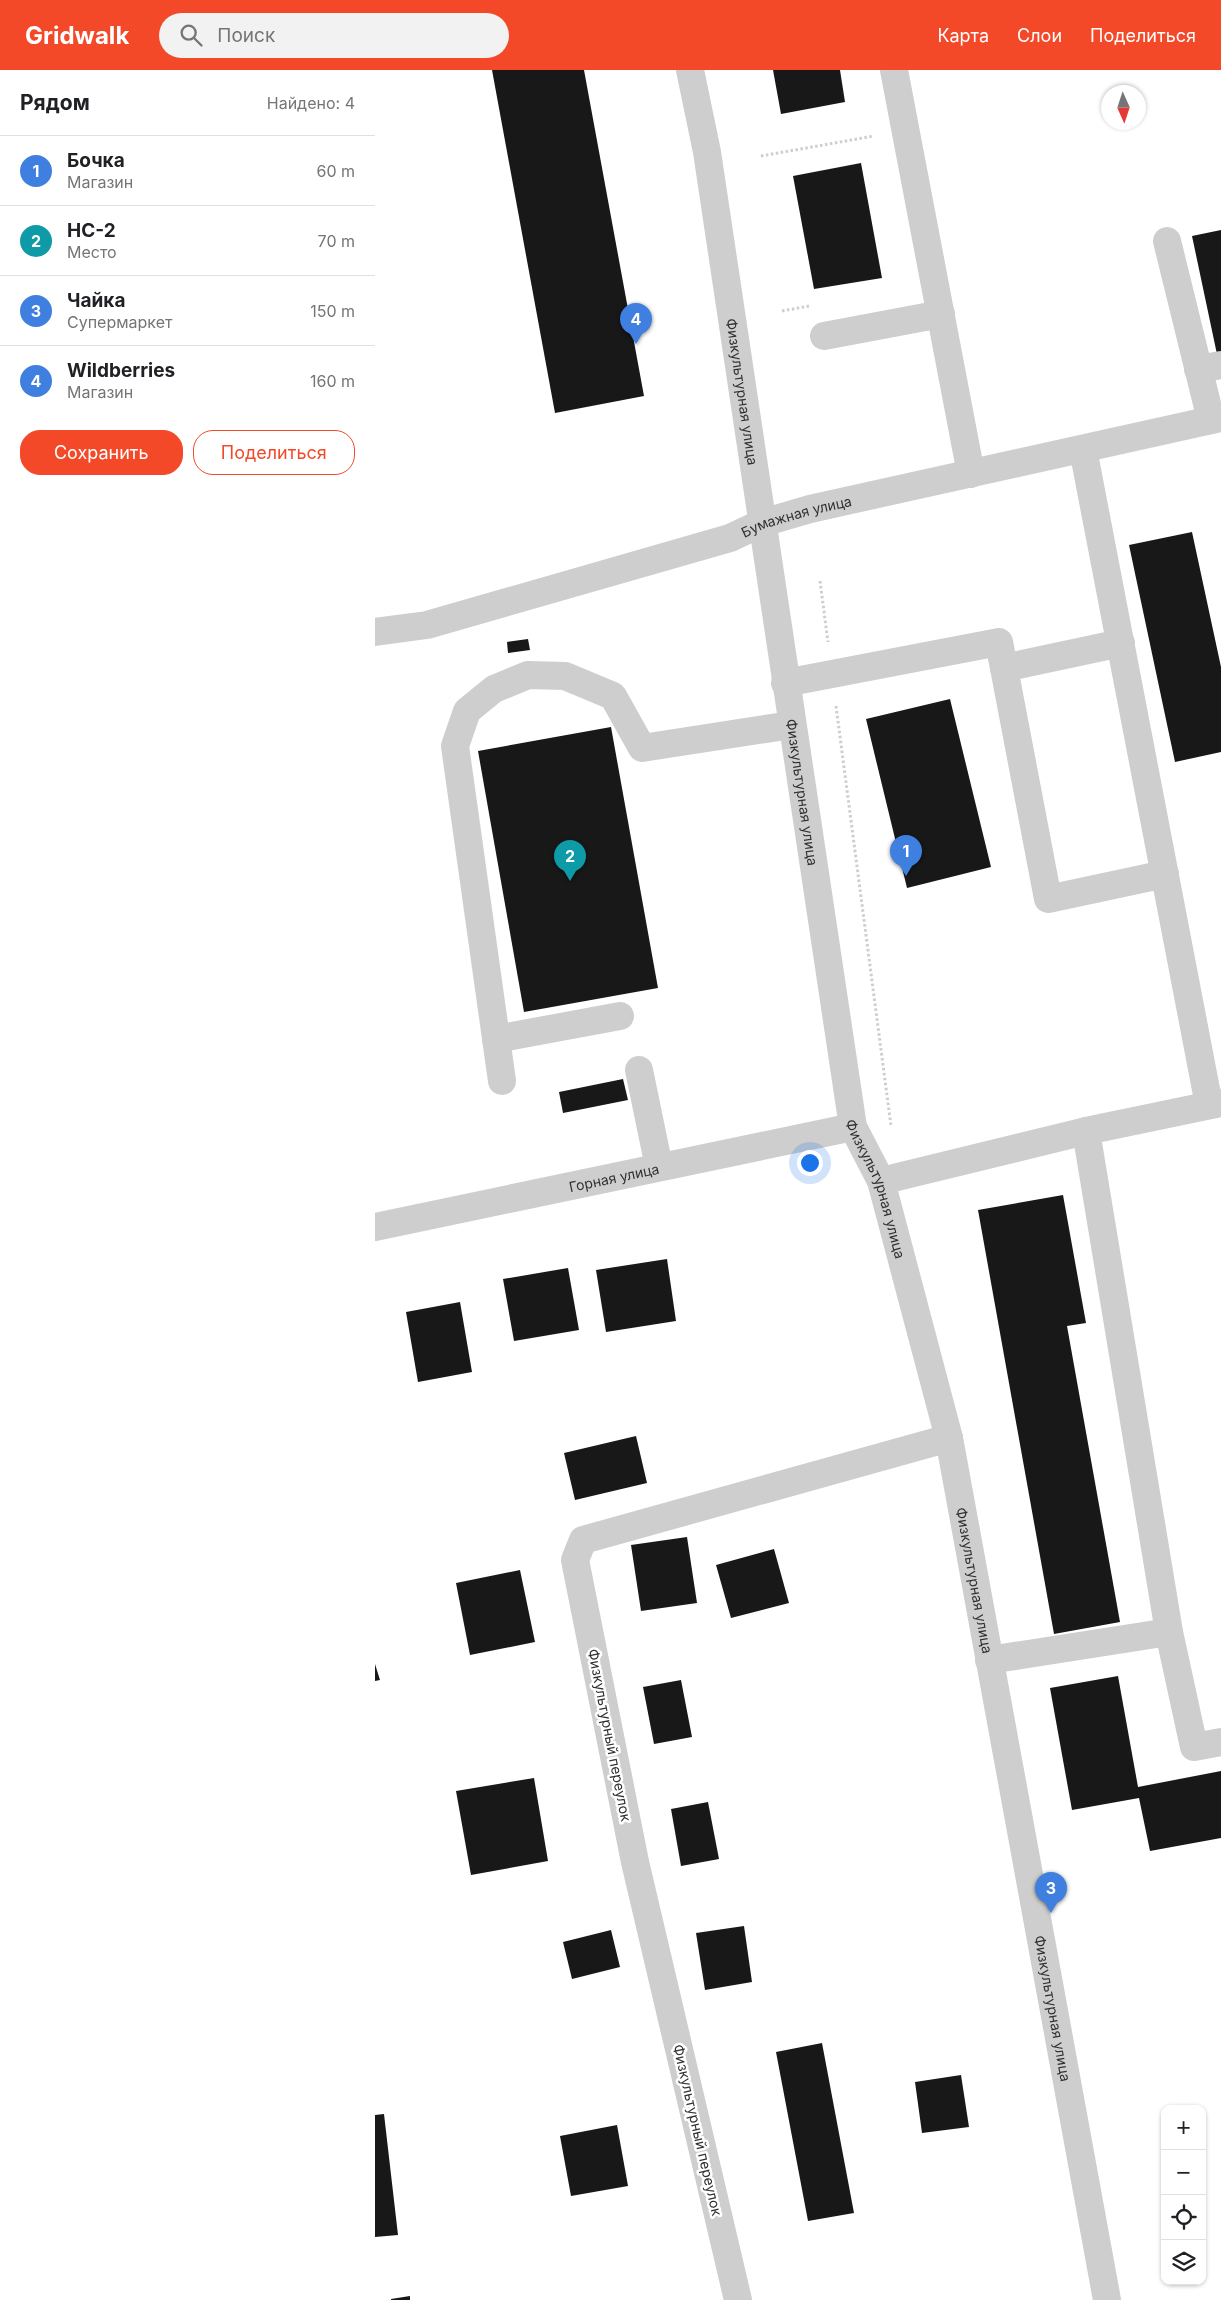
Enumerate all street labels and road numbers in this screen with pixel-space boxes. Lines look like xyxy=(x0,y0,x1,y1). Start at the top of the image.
street label: Физкультурная улица xyxy=(724,317,762,466)
street label: Бумажная улица xyxy=(738,492,853,540)
street label: Физкультурная улица xyxy=(783,718,822,867)
street label: Физкультурная улица xyxy=(843,1118,910,1260)
street label: Горная улица xyxy=(567,1159,660,1195)
street label: Физкультурная улица xyxy=(953,1506,997,1655)
street label: Физкультурный переулок xyxy=(585,1647,635,1823)
street label: Физкультурная улица xyxy=(1032,1934,1075,2083)
street label: Физкультурный переулок xyxy=(670,2043,726,2218)

